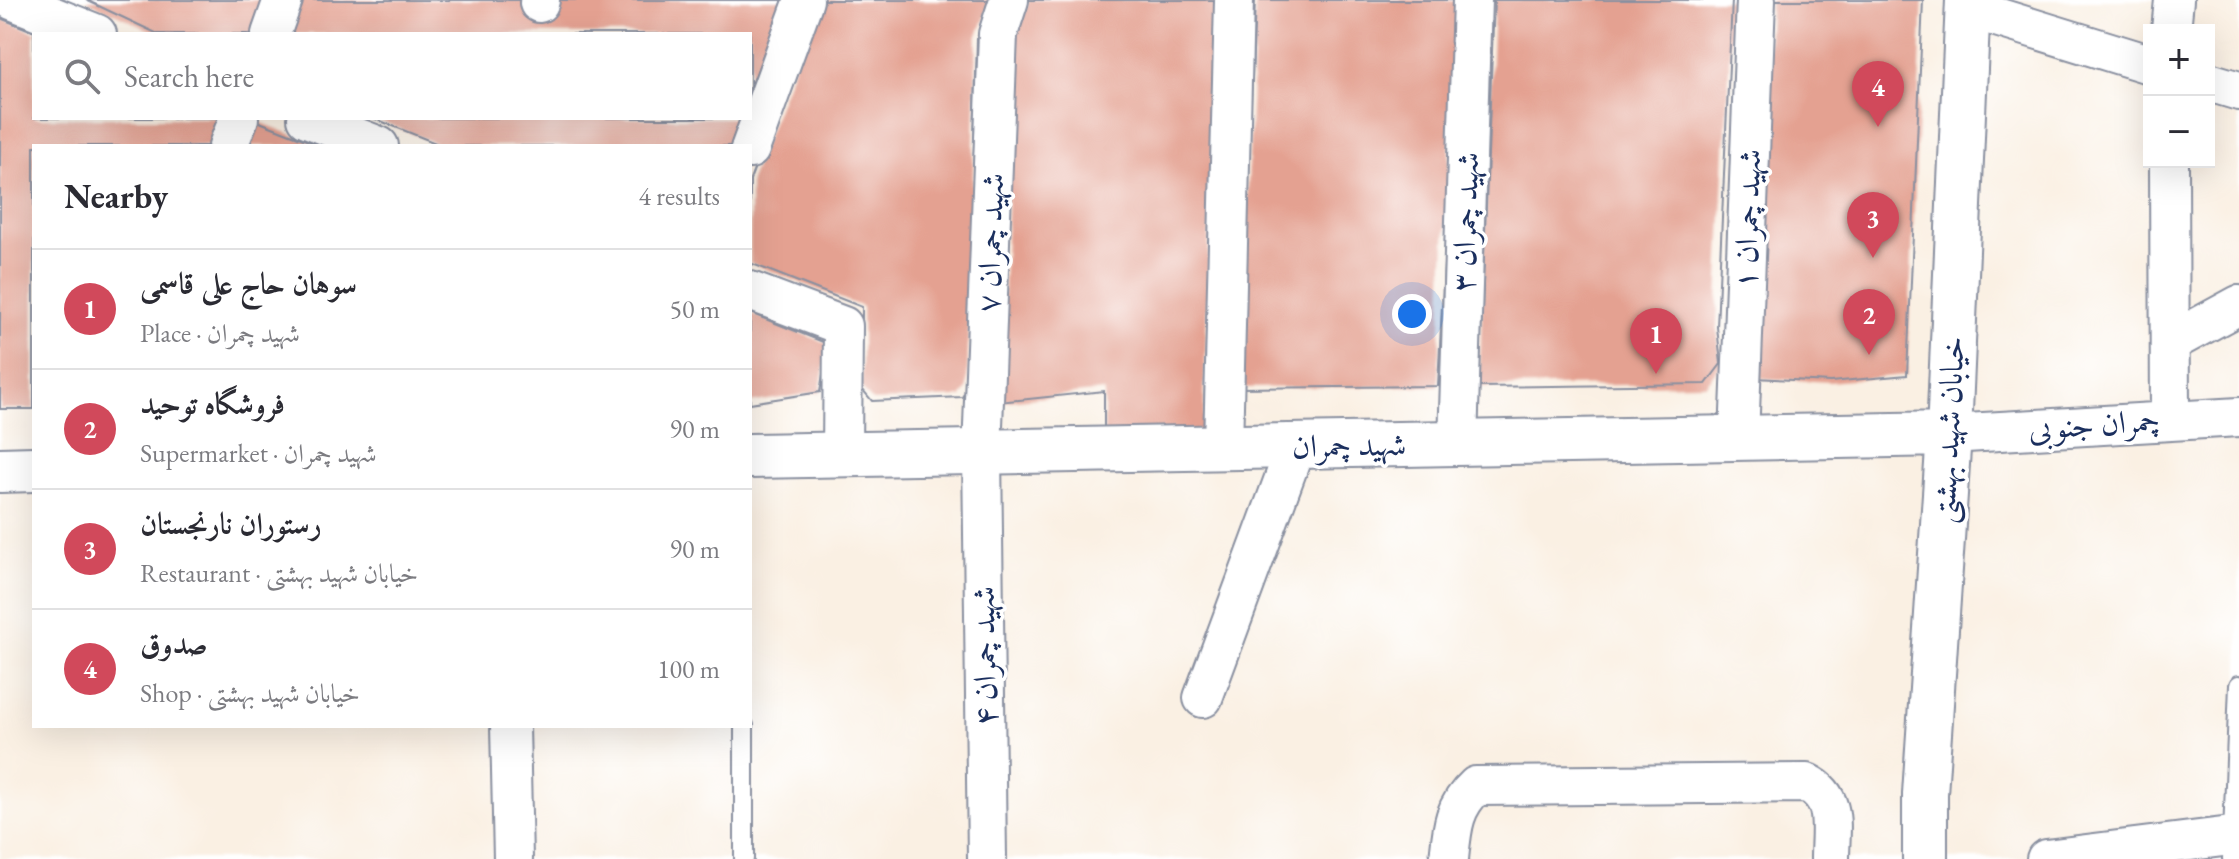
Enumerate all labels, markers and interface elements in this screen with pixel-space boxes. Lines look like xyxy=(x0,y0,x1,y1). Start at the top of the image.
map controls xyxy=(2143,24,2215,168)
button: + xyxy=(2143,24,2215,96)
search box xyxy=(32,32,752,120)
icon: search xyxy=(60,54,104,98)
text: Search here xyxy=(124,57,254,96)
pin: 4 xyxy=(1852,61,1904,127)
button: − xyxy=(2143,96,2215,168)
street label: شهید چمران ۱ xyxy=(1724,148,1770,290)
street label: شهید چمران ۳ xyxy=(1442,151,1488,293)
street label: شهید چمران ۷ xyxy=(967,172,1013,314)
text: Nearby xyxy=(64,174,168,218)
text: 4 results xyxy=(639,179,720,213)
pin: 3 xyxy=(1847,192,1899,258)
text: سوهان حاج علی قاسمی xyxy=(140,264,357,303)
pin: 2 xyxy=(1843,289,1895,355)
text: 1 xyxy=(83,292,97,326)
text: 50 m xyxy=(670,292,720,326)
your location xyxy=(1392,294,1432,334)
pin: 1 xyxy=(1630,308,1682,374)
text: Place · شهید چمران xyxy=(140,316,300,350)
street label: خیابان شهید بهشتی xyxy=(1922,335,1976,525)
text: فروشگاه توحید xyxy=(140,384,285,423)
street label: چمران جنوبی xyxy=(2027,398,2161,452)
text: 2 xyxy=(83,412,97,446)
text: 90 m xyxy=(670,412,720,446)
street label: شهید چمران xyxy=(1291,423,1407,467)
text: Supermarket · شهید چمران xyxy=(140,436,377,470)
text: رستوران نارنجستان xyxy=(140,504,322,543)
text: 3 xyxy=(83,532,97,566)
text: 90 m xyxy=(670,532,720,566)
text: Restaurant · خیابان شهید بهشتی xyxy=(140,556,418,590)
street label: شهید چمران ۴ xyxy=(962,586,1006,726)
text: صدوق xyxy=(140,624,208,663)
text: 4 xyxy=(83,652,97,686)
text: 100 m xyxy=(657,652,720,686)
text: Shop · خیابان شهید بهشتی xyxy=(140,676,360,710)

